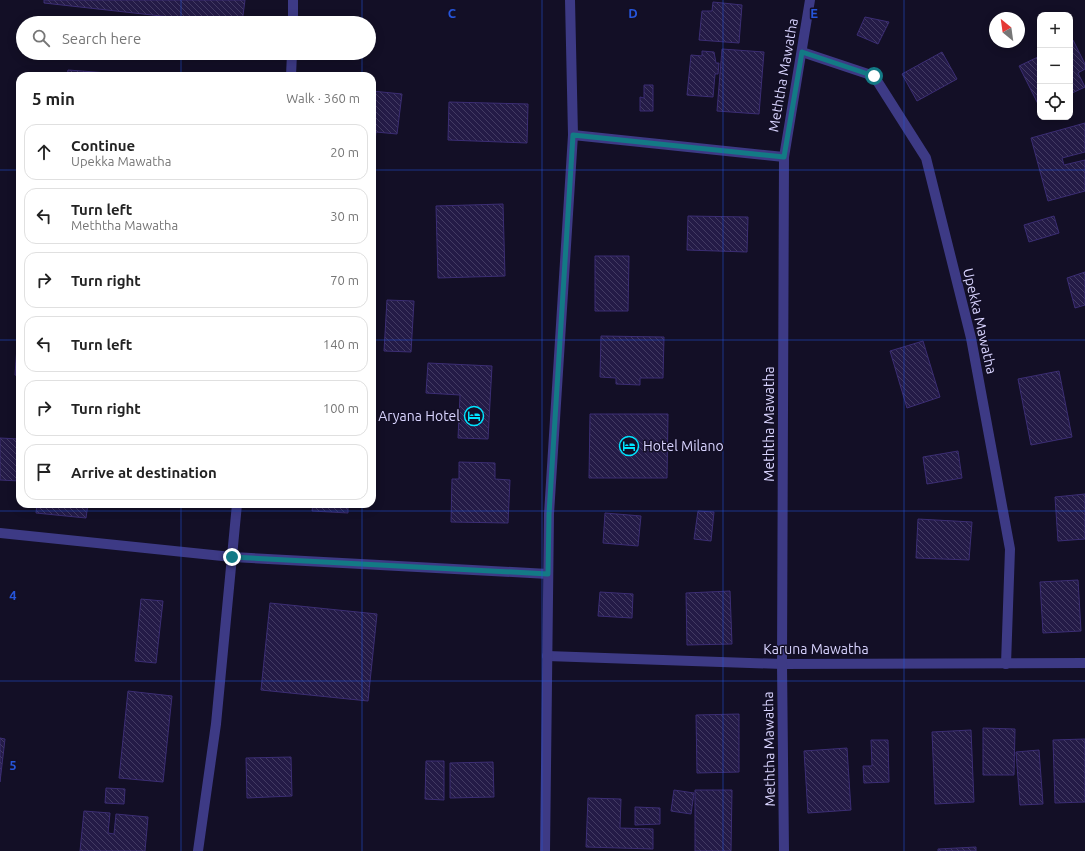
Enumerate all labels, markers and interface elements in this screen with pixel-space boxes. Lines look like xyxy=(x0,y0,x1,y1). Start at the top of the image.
text: C xyxy=(448,6,457,20)
text: D xyxy=(628,6,638,20)
text: E xyxy=(810,6,818,20)
north arrow xyxy=(989,12,1025,48)
map controls xyxy=(1037,12,1073,120)
button: + xyxy=(1037,12,1073,48)
search box xyxy=(16,16,376,60)
street label: Meththa Mawatha xyxy=(765,17,801,133)
icon: search xyxy=(30,27,52,49)
text: Search here xyxy=(62,30,141,47)
button: − xyxy=(1037,48,1073,84)
route start xyxy=(865,67,883,85)
button: locate xyxy=(1037,84,1073,120)
text: 5 min xyxy=(32,89,75,108)
text: Walk · 360 m xyxy=(286,91,360,105)
text: Continue xyxy=(71,137,135,154)
icon: ahead xyxy=(33,141,55,163)
text: 20 m xyxy=(330,145,359,159)
text: Upekka Mawatha xyxy=(71,154,171,168)
text: Turn left xyxy=(71,201,132,218)
icon: left xyxy=(33,205,55,227)
text: 30 m xyxy=(330,209,359,223)
text: Meththa Mawatha xyxy=(71,218,178,232)
street label: Upekka Mawatha xyxy=(960,267,1000,375)
icon: right xyxy=(33,269,55,291)
text: Turn right xyxy=(71,272,141,289)
text: 70 m xyxy=(330,273,359,287)
icon: left xyxy=(33,333,55,355)
text: Turn left xyxy=(71,336,132,353)
text: 140 m xyxy=(323,337,359,351)
street label: Meththa Mawatha xyxy=(761,366,777,482)
icon: right xyxy=(33,397,55,419)
text: Turn right xyxy=(71,400,141,417)
text: 100 m xyxy=(323,401,359,415)
hotel icon: Aryana Hotel xyxy=(463,405,485,427)
place label: Aryana Hotel xyxy=(378,408,460,424)
hotel icon: Hotel Milano xyxy=(618,435,640,457)
place label: Hotel Milano xyxy=(643,438,724,454)
icon: arrive xyxy=(33,461,55,483)
text: Arrive at destination xyxy=(71,464,217,481)
route end xyxy=(223,548,241,566)
text: 4 xyxy=(9,588,17,602)
street label: Karuna Mawatha xyxy=(763,641,869,657)
street label: Meththa Mawatha xyxy=(760,691,778,807)
text: 5 xyxy=(9,758,17,772)

